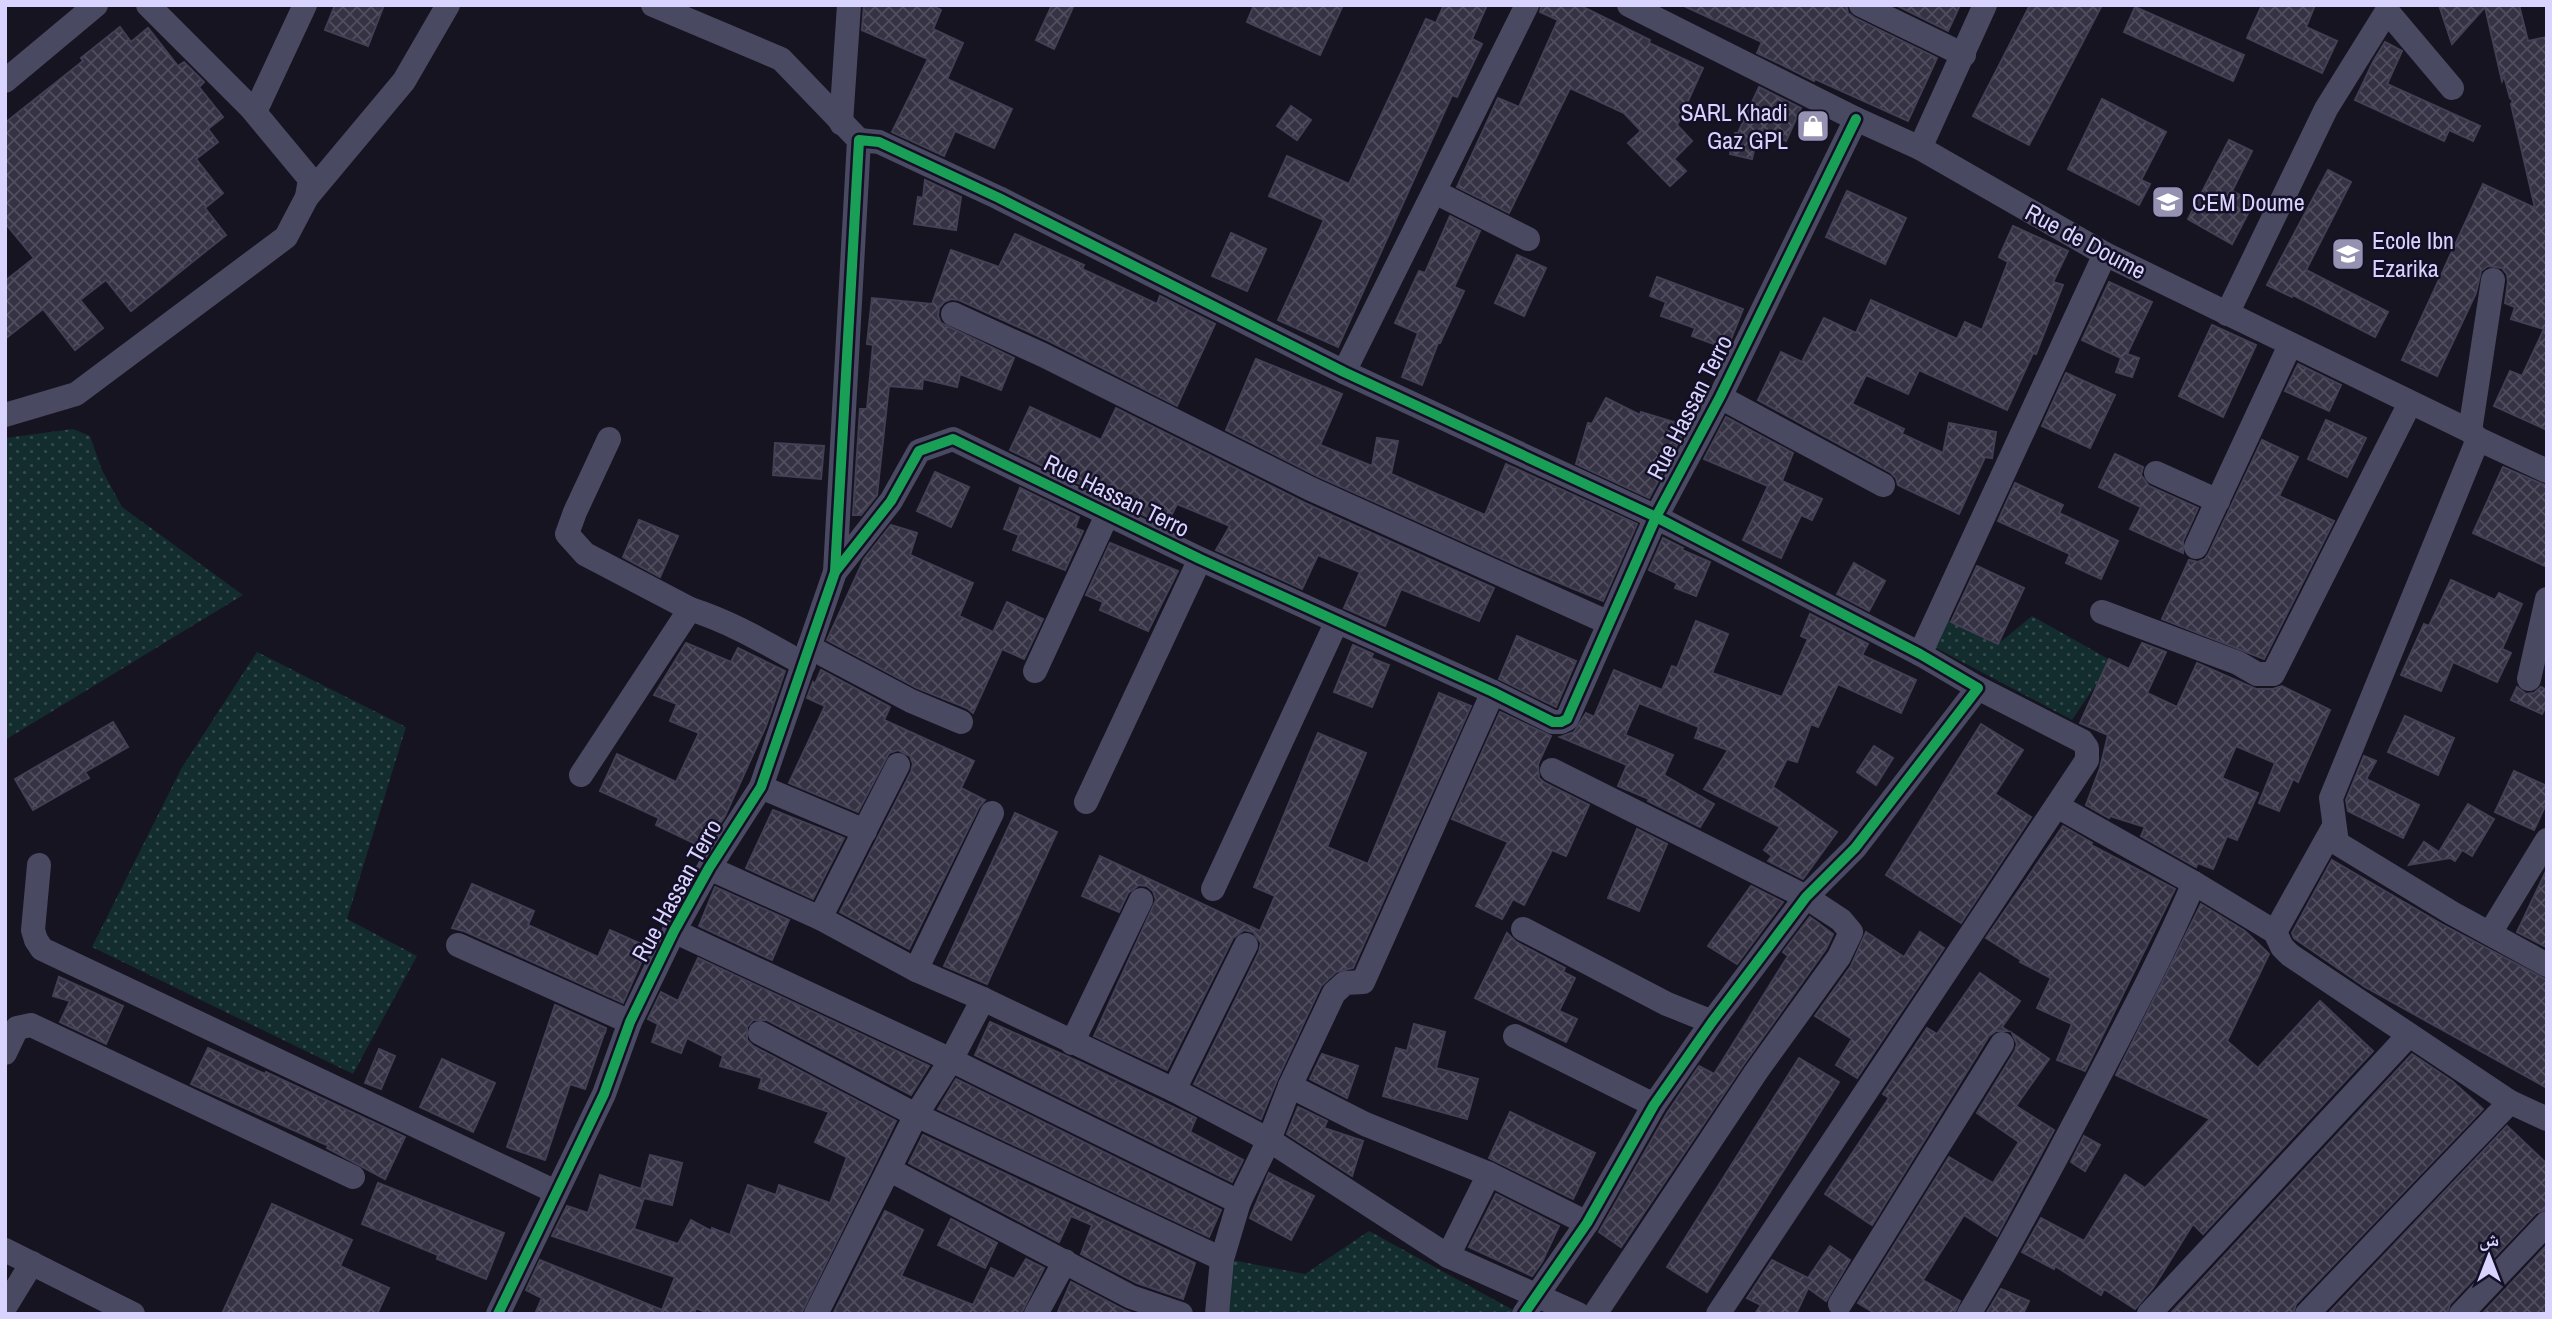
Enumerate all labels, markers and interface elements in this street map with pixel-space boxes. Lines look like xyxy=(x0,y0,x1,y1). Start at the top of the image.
place label: SARL Khadi Gaz GPL xyxy=(1680,96,1788,156)
shop icon: SARL Khadi Gaz GPL xyxy=(1794,107,1832,145)
school or university icon: CEM Doume xyxy=(2149,183,2187,221)
place label: CEM Doume xyxy=(2192,186,2305,218)
street label: Rue de Doume xyxy=(2020,196,2152,286)
place label: Ecole Ibn Ezarika xyxy=(2372,224,2454,284)
school or university icon: Ecole Ibn Ezarika xyxy=(2329,235,2367,273)
street label: Rue Hassan Terro xyxy=(1639,329,1739,485)
street label: Rue Hassan Terro xyxy=(1039,446,1195,544)
street label: Rue Hassan Terro xyxy=(624,813,728,967)
north arrow xyxy=(2454,1221,2524,1291)
text: ش xyxy=(2479,1226,2499,1252)

